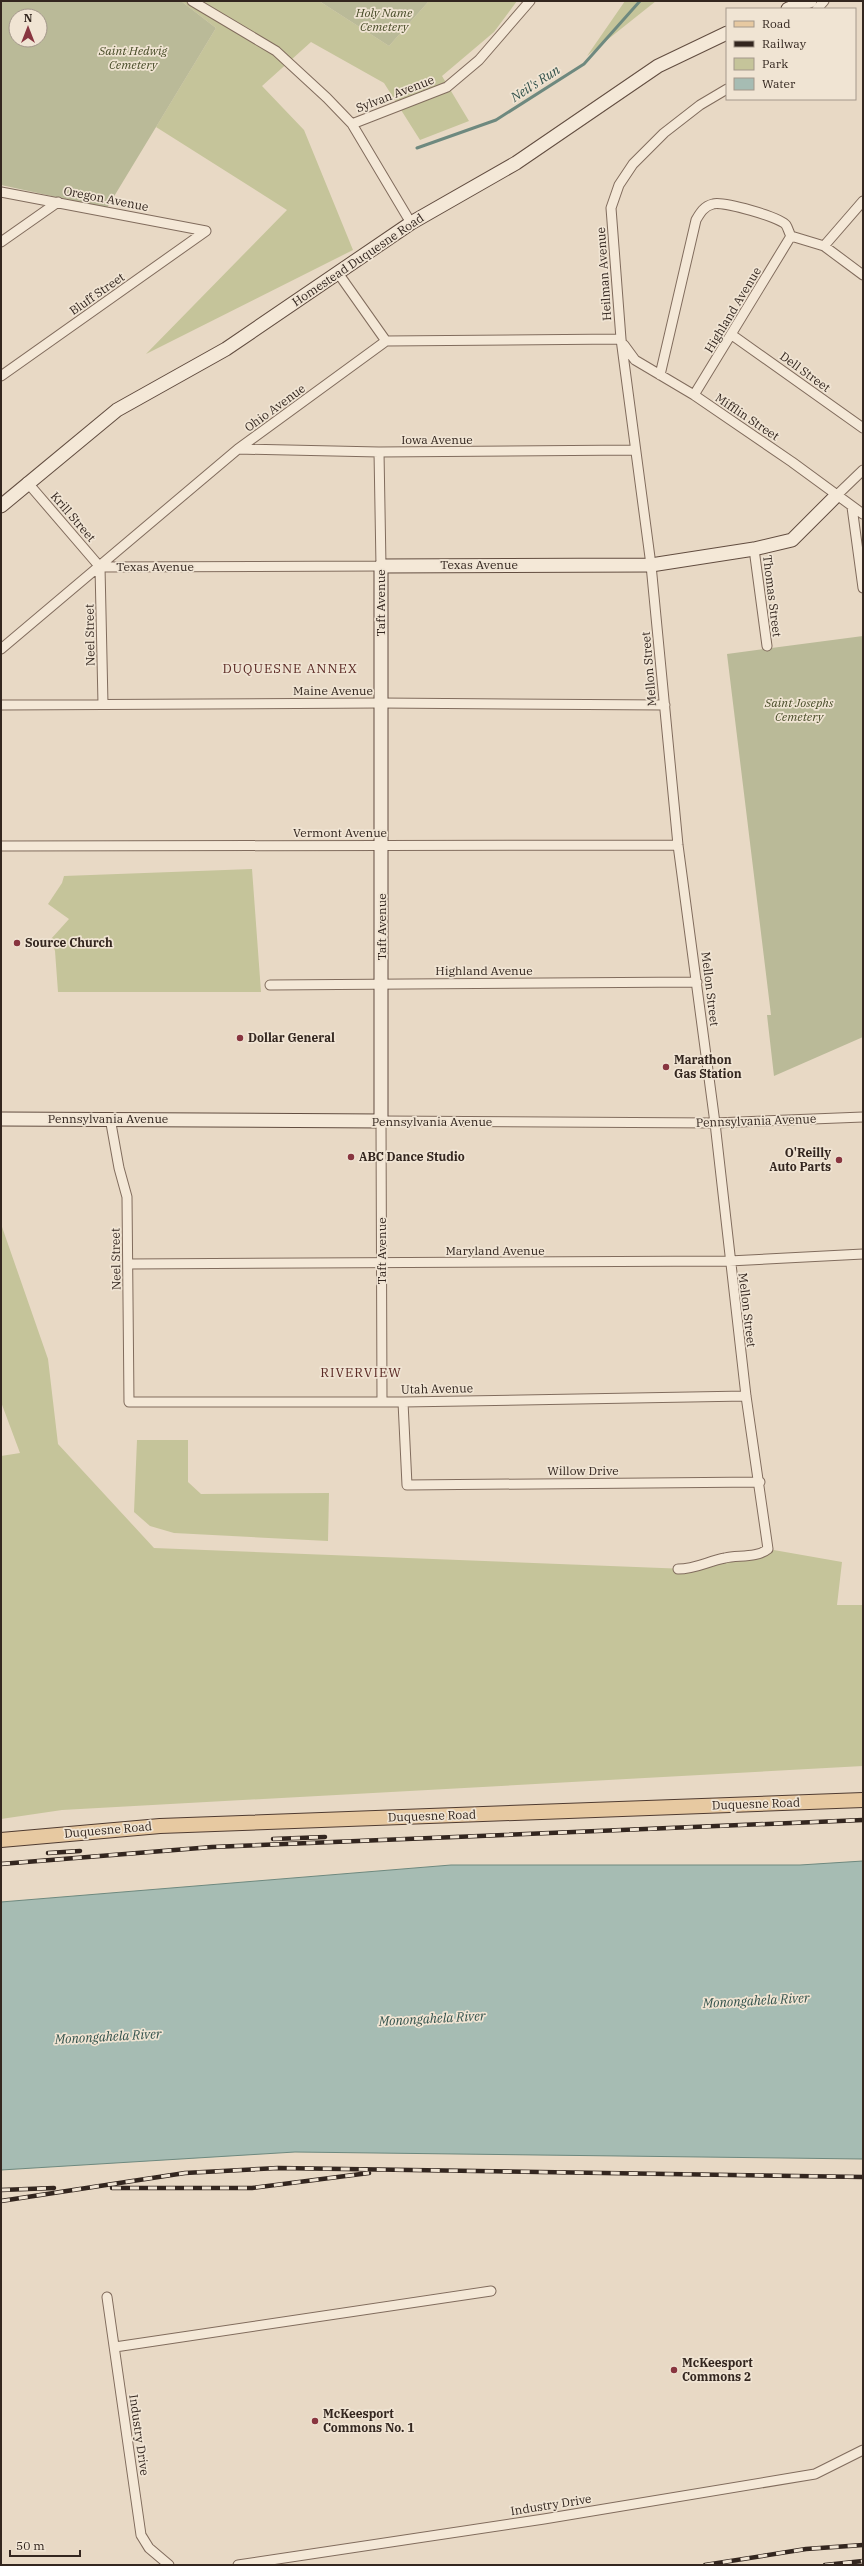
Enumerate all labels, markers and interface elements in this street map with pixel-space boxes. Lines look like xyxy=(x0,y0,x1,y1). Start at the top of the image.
park label: Holy Name Cemetery xyxy=(355,5,413,34)
north arrow xyxy=(8,8,48,48)
legend xyxy=(726,8,856,100)
text: N xyxy=(24,11,33,25)
text: Road xyxy=(762,16,791,31)
text: Railway xyxy=(762,36,807,51)
park label: Saint Hedwig Cemetery xyxy=(98,43,168,72)
text: Park xyxy=(762,56,788,71)
water label: Neil's Run xyxy=(507,61,564,106)
street label: Sylvan Avenue xyxy=(354,72,436,115)
text: Water xyxy=(762,76,796,91)
street label: Oregon Avenue xyxy=(62,183,150,214)
street label: Homestead Duquesne Road xyxy=(289,210,426,309)
street label: Heilman Avenue xyxy=(593,227,614,321)
street label: Highland Avenue xyxy=(701,264,764,355)
street label: Bluff Street xyxy=(66,269,127,318)
street label: Dell Street xyxy=(777,348,833,395)
street label: Ohio Avenue xyxy=(241,380,308,435)
street label: Mifflin Street xyxy=(712,390,782,443)
street label: Iowa Avenue xyxy=(401,432,473,447)
street label: Krill Street xyxy=(48,489,99,545)
street label: Thomas Street xyxy=(760,554,785,638)
street label: Texas Avenue xyxy=(440,557,518,572)
street label: Texas Avenue xyxy=(116,559,194,574)
street label: Taft Avenue xyxy=(373,569,388,637)
street label: Neel Street xyxy=(81,604,98,666)
street label: Mellon Street xyxy=(638,631,659,707)
district label: DUQUESNE ANNEX xyxy=(222,660,358,677)
street label: Maine Avenue xyxy=(293,683,373,698)
park label: Saint Josephs Cemetery xyxy=(764,695,834,724)
street label: Vermont Avenue xyxy=(293,825,387,840)
street label: Taft Avenue xyxy=(374,893,389,961)
place label: Source Church xyxy=(25,935,113,950)
marker: Source Church xyxy=(12,938,22,948)
street label: Mellon Street xyxy=(698,951,723,1027)
street label: Highland Avenue xyxy=(435,963,533,978)
place label: Dollar General xyxy=(248,1030,335,1045)
marker: Dollar General xyxy=(235,1033,245,1043)
place label: Marathon Gas Station xyxy=(674,1052,742,1081)
marker: Marathon Gas Station xyxy=(661,1062,671,1072)
street label: Pennsylvania Avenue xyxy=(48,1111,168,1126)
street label: Pennsylvania Avenue xyxy=(695,1111,817,1130)
street label: Pennsylvania Avenue xyxy=(372,1114,492,1129)
place label: O'Reilly Auto Parts xyxy=(769,1145,831,1174)
place label: ABC Dance Studio xyxy=(359,1149,465,1164)
marker: ABC Dance Studio xyxy=(346,1152,356,1162)
marker: O'Reilly Auto Parts xyxy=(834,1155,844,1165)
street label: Taft Avenue xyxy=(374,1217,389,1285)
street label: Neel Street xyxy=(107,1228,124,1290)
street label: Maryland Avenue xyxy=(445,1243,545,1258)
street label: Mellon Street xyxy=(735,1272,760,1348)
district label: RIVERVIEW xyxy=(320,1364,402,1381)
street label: Utah Avenue xyxy=(401,1380,473,1397)
street label: Willow Drive xyxy=(547,1463,619,1478)
street label: Duquesne Road xyxy=(712,1794,800,1813)
street label: Duquesne Road xyxy=(388,1806,476,1825)
street label: Duquesne Road xyxy=(63,1818,153,1841)
water label: Monongahela River xyxy=(701,1989,810,2012)
water label: Monongahela River xyxy=(377,2007,486,2030)
water label: Monongahela River xyxy=(53,2025,162,2048)
place label: McKeesport Commons 2 xyxy=(682,2355,753,2384)
marker: McKeesport Commons 2 xyxy=(669,2365,679,2375)
street label: Industry Drive xyxy=(126,2393,153,2476)
place label: McKeesport Commons No. 1 xyxy=(323,2406,414,2435)
marker: McKeesport Commons No. 1 xyxy=(310,2416,320,2426)
street label: Industry Drive xyxy=(509,2491,592,2518)
scale bar xyxy=(10,2532,80,2558)
text: 50 m xyxy=(16,2538,45,2553)

